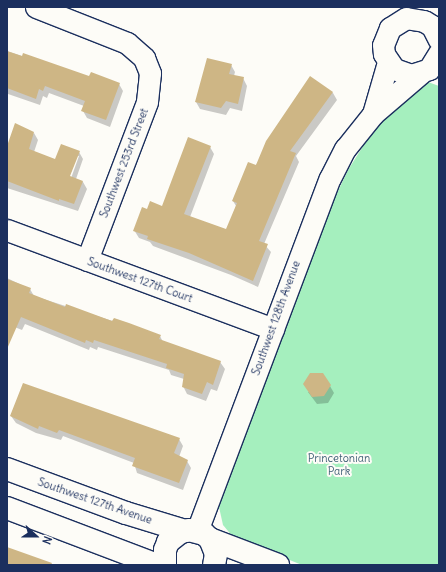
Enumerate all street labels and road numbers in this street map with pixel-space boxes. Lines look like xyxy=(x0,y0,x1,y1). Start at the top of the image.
street label: Southwest 253rd Street xyxy=(97,106,151,220)
street label: Southwest 127th Court xyxy=(86,255,194,305)
street label: Southwest 128th Avenue xyxy=(249,259,303,377)
street label: Southwest 127th Avenue xyxy=(36,475,154,527)

